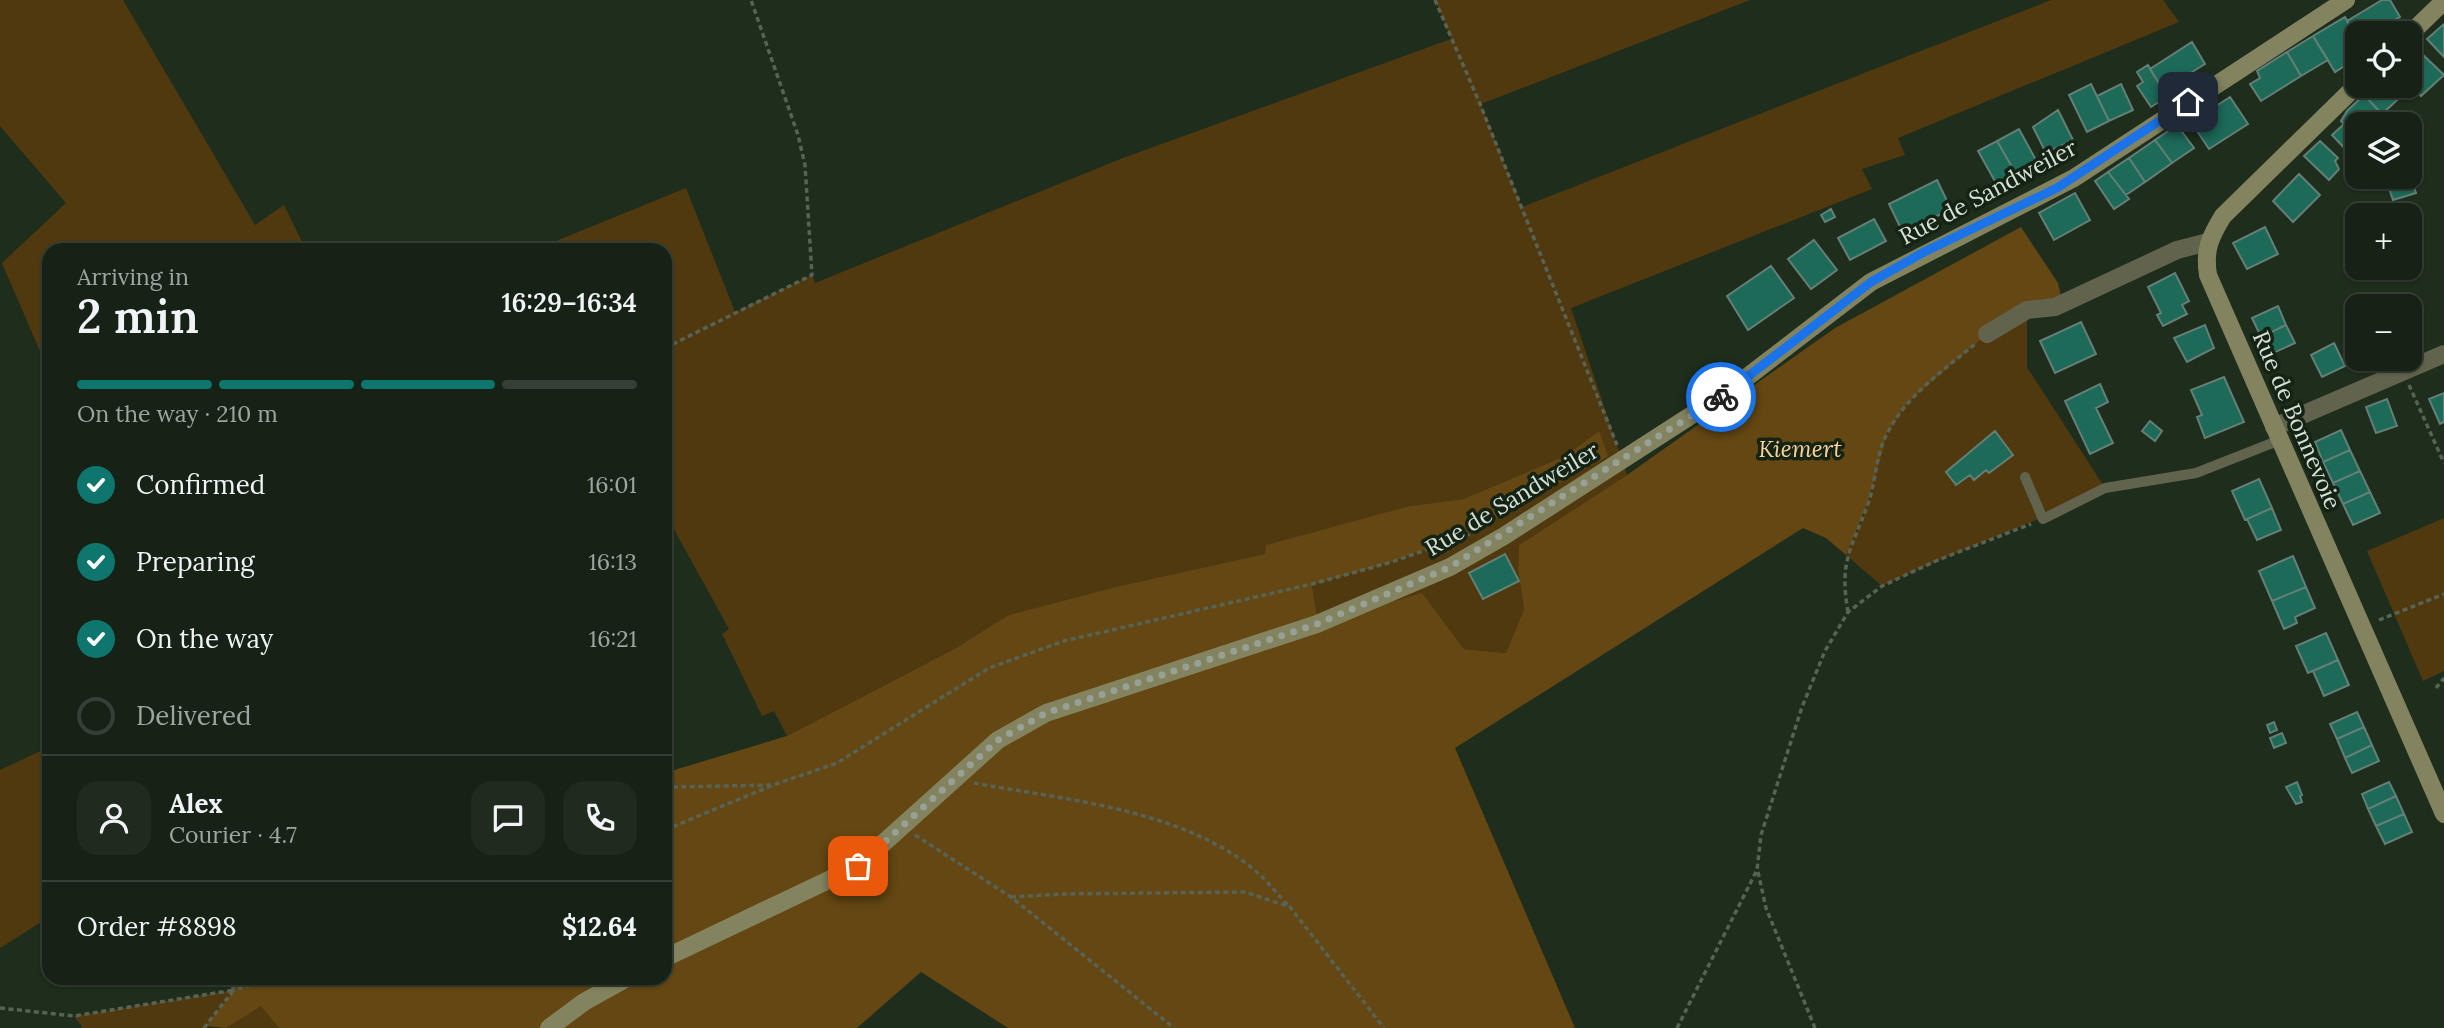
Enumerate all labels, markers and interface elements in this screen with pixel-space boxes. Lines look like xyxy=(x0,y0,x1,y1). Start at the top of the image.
map controls xyxy=(2345,21,2422,371)
button: locate xyxy=(2345,21,2422,98)
pin xyxy=(2158,72,2218,132)
icon: home xyxy=(2169,83,2207,121)
button: layers xyxy=(2345,112,2422,189)
street label: Rue de Sandweiler xyxy=(1894,132,2082,251)
button: + xyxy=(2345,203,2422,280)
text: Arriving in xyxy=(77,262,189,291)
text: 16:29–16:34 xyxy=(501,286,637,319)
text: 2 min xyxy=(77,287,199,346)
button: − xyxy=(2345,294,2422,371)
street label: Rue de Bonnevoie xyxy=(2247,326,2348,513)
courier xyxy=(1686,362,1756,432)
icon: bike xyxy=(1702,378,1740,416)
text: On the way · 210 m xyxy=(77,399,278,428)
park label: Kiemert xyxy=(1758,434,1842,463)
street label: Rue de Sandweiler xyxy=(1420,435,1604,562)
icon: check xyxy=(77,466,115,504)
text: Confirmed xyxy=(136,468,265,501)
text: 16:01 xyxy=(587,470,637,499)
icon: check xyxy=(77,543,115,581)
text: Preparing xyxy=(136,545,255,578)
text: 16:13 xyxy=(588,547,637,576)
icon: check xyxy=(77,620,115,658)
text: On the way xyxy=(136,622,273,655)
text: 16:21 xyxy=(589,624,637,653)
text: Delivered xyxy=(136,699,252,732)
button: person xyxy=(77,781,151,855)
button: chat xyxy=(471,781,545,855)
button: phone xyxy=(563,781,637,855)
text: Alex xyxy=(169,787,223,820)
text: Courier · 4.7 xyxy=(169,820,297,849)
pin xyxy=(828,836,888,896)
icon: bag xyxy=(839,847,877,885)
text: Order #8898 xyxy=(77,910,237,943)
text: $12.64 xyxy=(562,910,637,943)

